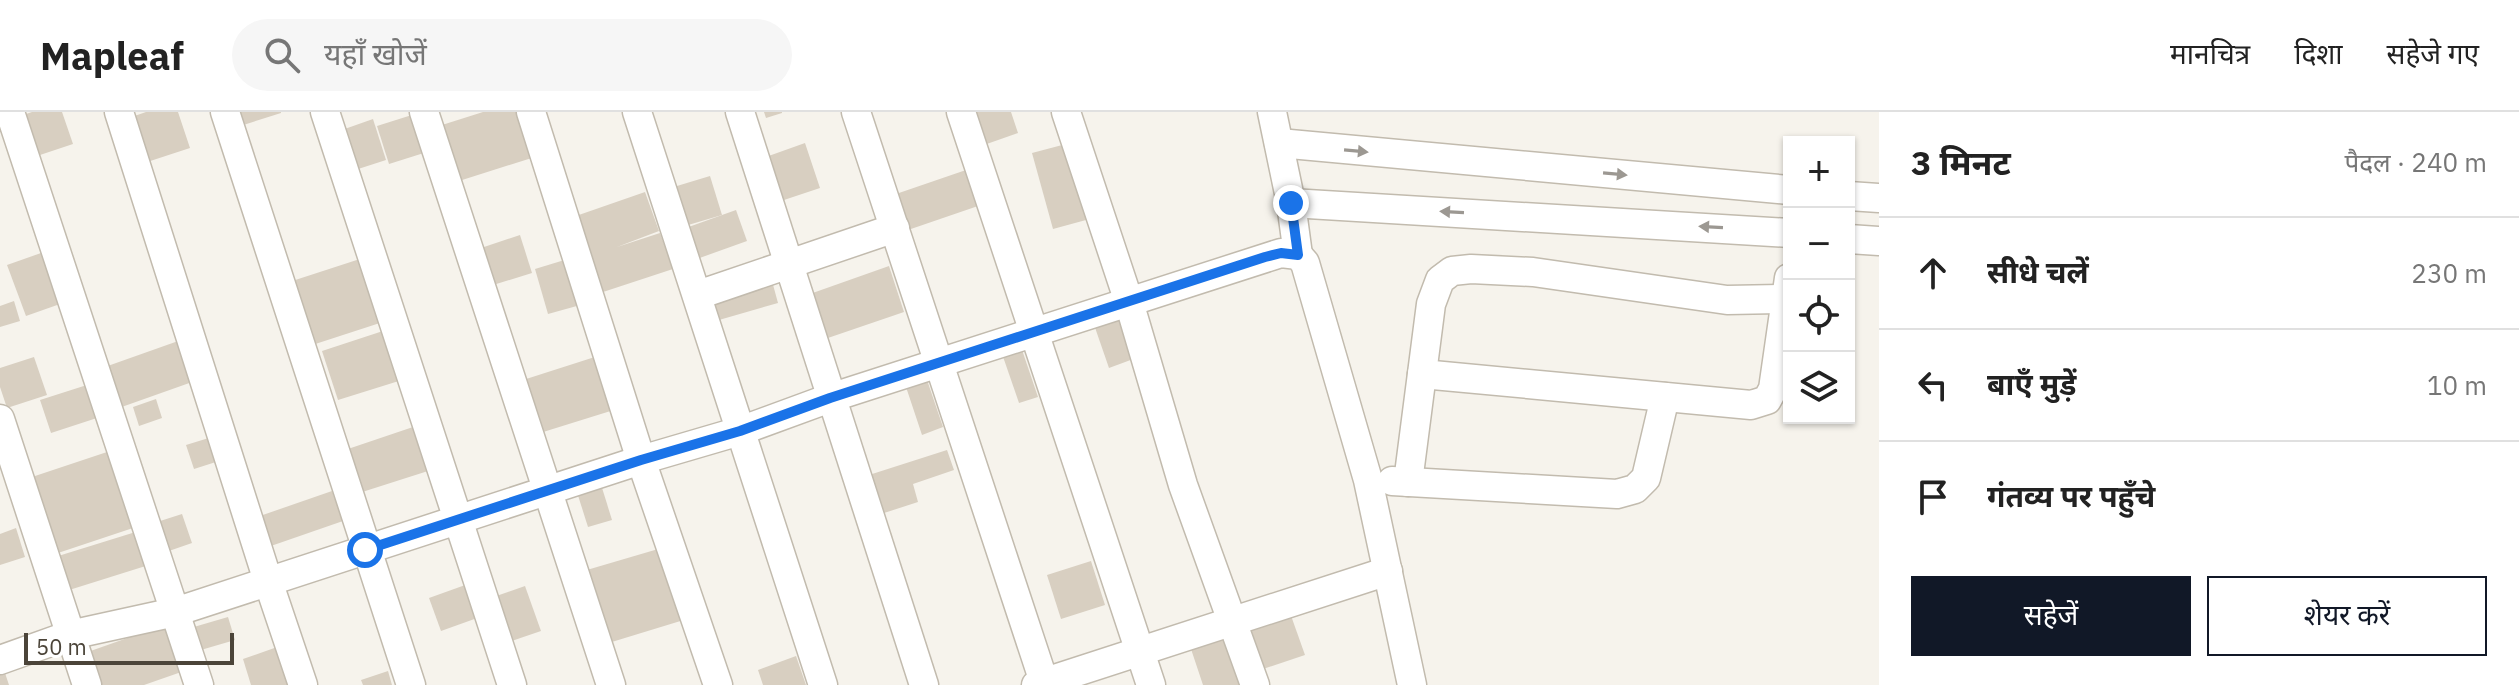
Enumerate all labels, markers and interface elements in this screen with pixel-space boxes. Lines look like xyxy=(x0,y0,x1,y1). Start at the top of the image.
search box xyxy=(232,19,792,91)
text: Mapleaf xyxy=(40,31,184,80)
icon: search xyxy=(260,33,304,77)
text: यहाँ खोजें xyxy=(324,34,427,73)
text: मानचित्र xyxy=(2170,35,2250,72)
text: दिशा xyxy=(2294,35,2343,72)
text: सहेजे गए xyxy=(2387,35,2479,72)
map controls xyxy=(1783,136,1855,424)
button: + xyxy=(1783,136,1855,208)
text: 3 मिनट xyxy=(1911,140,2011,184)
one-way arrow xyxy=(1344,144,1369,157)
text: पैदल · 240 m xyxy=(2344,145,2487,179)
one-way arrow xyxy=(1603,168,1628,181)
route end xyxy=(1273,185,1309,221)
one-way arrow xyxy=(1439,205,1464,218)
button: − xyxy=(1783,208,1855,280)
one-way arrow xyxy=(1698,220,1723,233)
icon: ahead xyxy=(1911,251,1955,295)
text: सीधे चलें xyxy=(1987,252,2089,291)
text: 230 m xyxy=(2411,256,2487,290)
button: locate xyxy=(1783,280,1855,352)
button: layers xyxy=(1783,352,1855,424)
icon: left xyxy=(1911,363,1955,407)
text: बाएँ मुड़ें xyxy=(1987,364,2076,403)
text: 10 m xyxy=(2427,368,2487,402)
icon: arrive xyxy=(1911,475,1955,519)
text: गंतव्य पर पहुँचे xyxy=(1987,476,2155,515)
route start xyxy=(347,532,383,568)
button: सहेजें xyxy=(1911,576,2191,656)
button: शेयर करें xyxy=(2207,576,2487,656)
scale bar xyxy=(24,629,234,665)
text: 50 m xyxy=(36,632,87,661)

